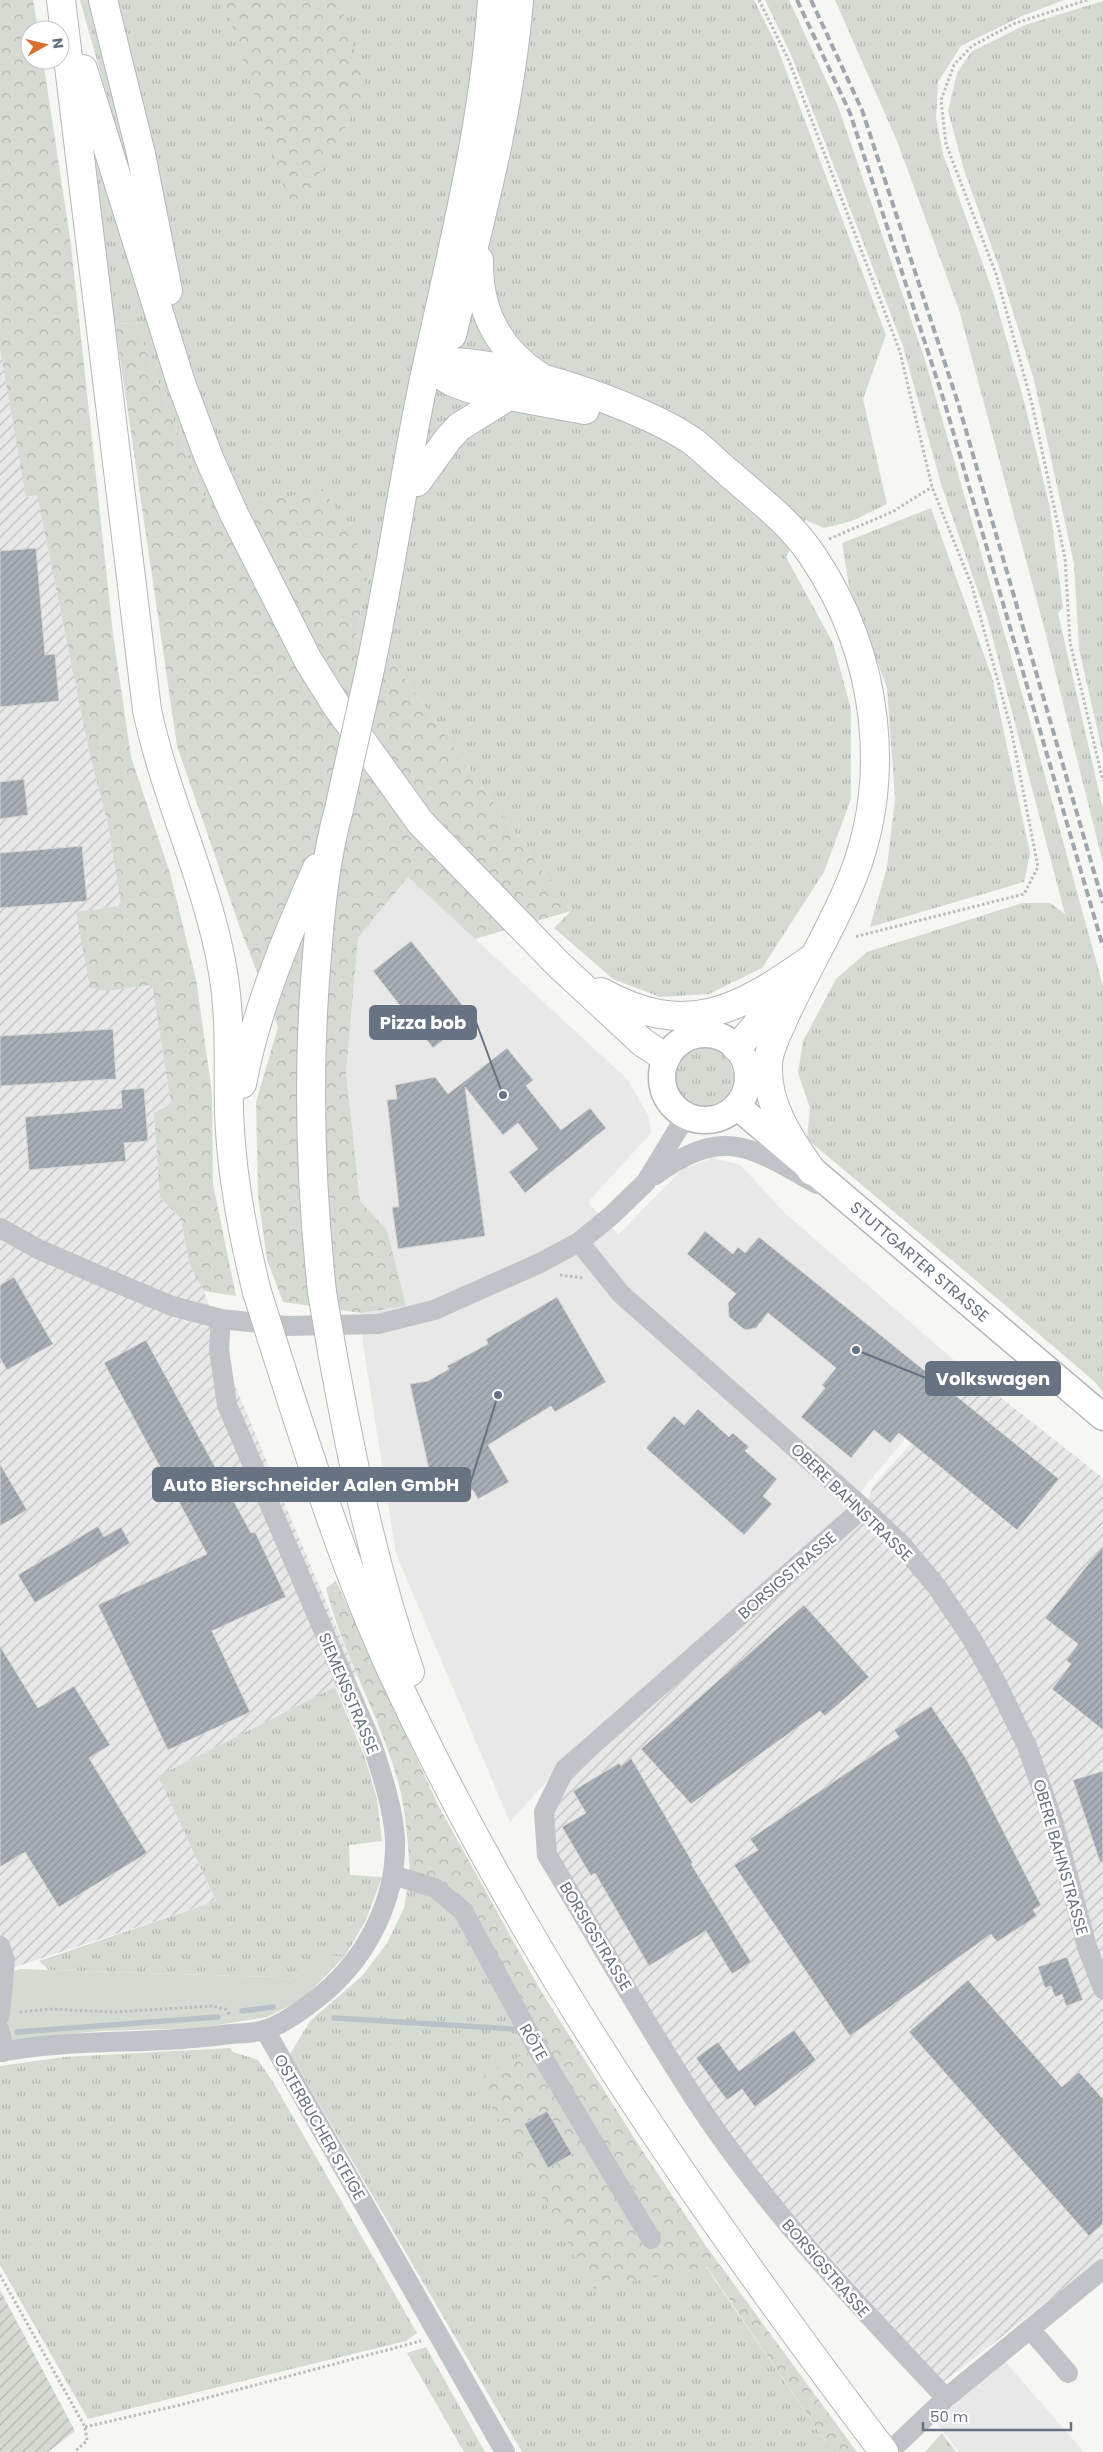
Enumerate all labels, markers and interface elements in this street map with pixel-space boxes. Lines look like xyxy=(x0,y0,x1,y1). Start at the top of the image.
north arrow xyxy=(20,20,70,70)
text: N xyxy=(47,37,69,50)
callout: Pizza bob xyxy=(370,1006,476,1039)
text: Pizza bob xyxy=(380,1010,466,1035)
street label: STUTTGARTER STRASSE xyxy=(845,1196,994,1327)
callout: Volkswagen xyxy=(926,1362,1060,1395)
text: Volkswagen xyxy=(936,1366,1050,1391)
street label: OBERE BAHNSTRASSE xyxy=(786,1438,918,1567)
callout: Auto Bierschneider Aalen GmbH xyxy=(153,1468,470,1501)
text: Auto Bierschneider Aalen GmbH xyxy=(163,1472,459,1497)
street label: BORSIGSTRASSE xyxy=(733,1526,841,1625)
street label: SIEMENSSTRASSE xyxy=(313,1629,384,1757)
street label: OBERE BAHNSTRASSE xyxy=(1027,1776,1094,1938)
street label: BORSIGSTRASSE xyxy=(554,1877,637,1995)
street label: RÖTE xyxy=(514,2020,553,2065)
street label: OSTERBUCHER STEIGE xyxy=(268,2050,371,2205)
street label: BORSIGSTRASSE xyxy=(776,2214,875,2322)
scale bar xyxy=(923,2400,1070,2432)
text: 50 m xyxy=(930,2406,968,2427)

